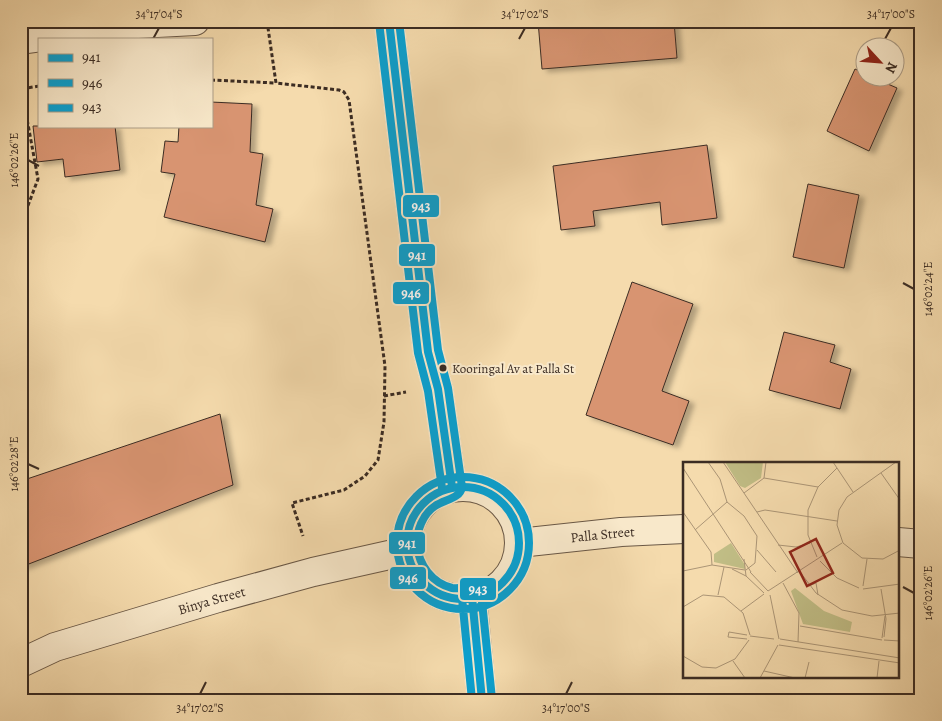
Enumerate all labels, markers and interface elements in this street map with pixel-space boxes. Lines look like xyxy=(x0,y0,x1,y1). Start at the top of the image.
text: 34°17'04"S xyxy=(135,6,183,22)
text: 34°17'02"S xyxy=(501,6,549,22)
text: 34°17'00"S xyxy=(867,6,915,22)
legend xyxy=(38,38,212,128)
north arrow xyxy=(854,38,904,88)
text: 941 xyxy=(82,47,101,67)
text: N xyxy=(880,59,902,76)
text: 946 xyxy=(82,73,103,93)
text: 943 xyxy=(82,97,102,117)
text: 146°02'26"E xyxy=(6,133,22,187)
line badge: 943 xyxy=(402,194,440,218)
text: 943 xyxy=(411,197,431,216)
line badge: 941 xyxy=(398,243,436,267)
text: 941 xyxy=(408,246,426,265)
text: 146°02'24"E xyxy=(920,262,936,316)
line badge: 946 xyxy=(392,281,430,305)
text: 946 xyxy=(401,284,421,303)
place label: Kooringal Av at Palla St xyxy=(452,360,575,377)
marker: Kooringal Av at Palla St xyxy=(438,363,448,373)
text: 146°02'28"E xyxy=(6,436,22,492)
inset map xyxy=(683,462,900,678)
street label: Palla Street xyxy=(569,522,636,547)
line badge: 941 xyxy=(388,531,426,555)
text: 941 xyxy=(398,534,416,553)
line badge: 946 xyxy=(389,566,427,590)
text: 146°02'26"E xyxy=(920,566,936,620)
text: 946 xyxy=(398,569,418,588)
line badge: 943 xyxy=(459,577,497,601)
text: 943 xyxy=(468,580,488,599)
street label: Binya Street xyxy=(176,581,248,619)
text: 34°17'02"S xyxy=(176,700,224,716)
text: 34°17'00"S xyxy=(542,700,590,716)

